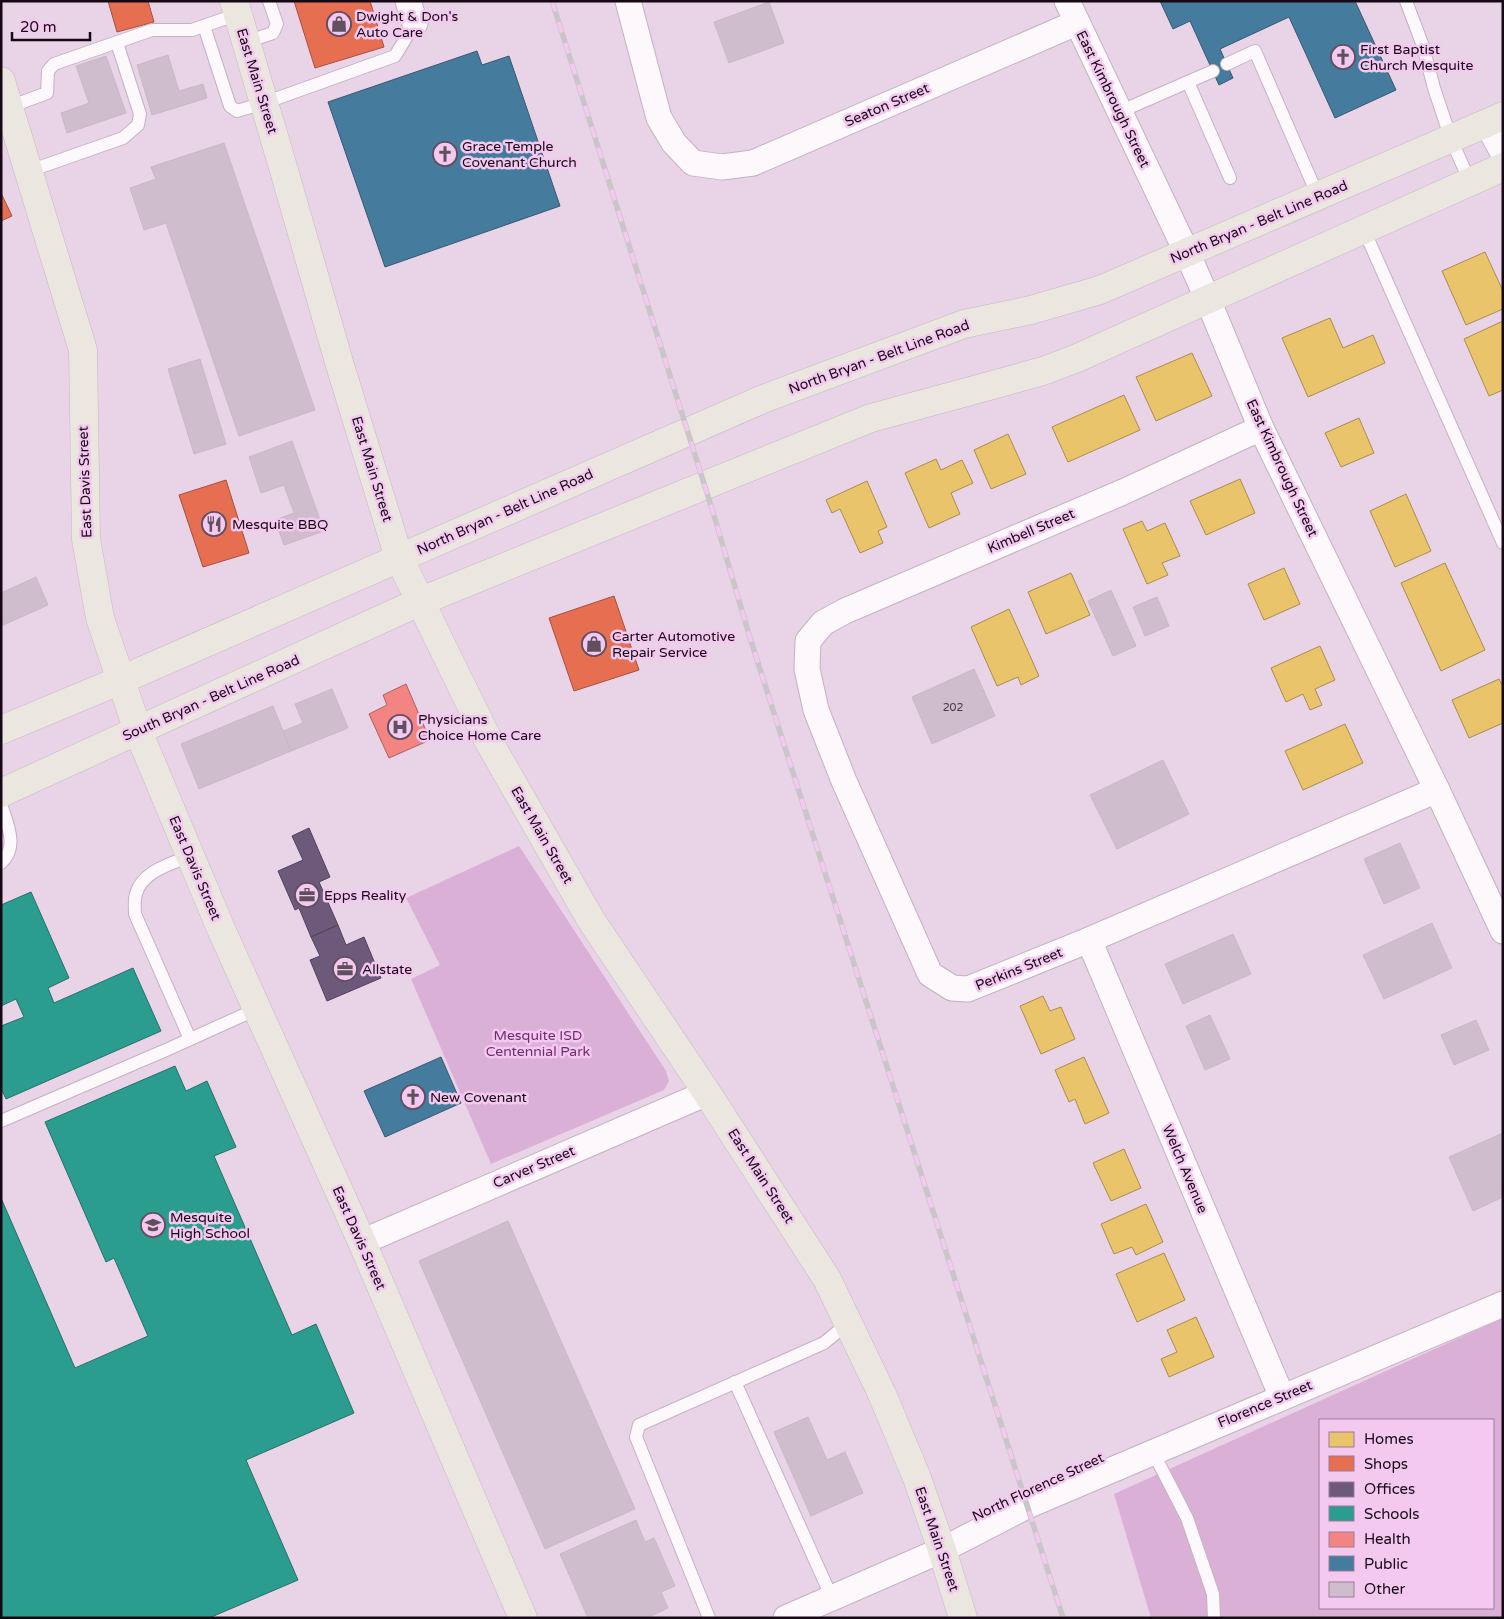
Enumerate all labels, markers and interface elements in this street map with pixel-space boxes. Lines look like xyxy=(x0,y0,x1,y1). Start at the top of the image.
place label: Dwight & Don's Auto Care xyxy=(356,8,459,41)
scale bar xyxy=(12,10,90,42)
shop icon: Dwight & Don's Auto Care xyxy=(326,11,352,37)
text: 20 m xyxy=(20,18,57,36)
street label: East Main Street xyxy=(233,26,281,136)
street label: East Kimbrough Street xyxy=(1072,28,1154,171)
place label: First Baptist Church Mesquite xyxy=(1360,41,1474,74)
church icon: First Baptist Church Mesquite xyxy=(1330,44,1356,70)
street label: Seaton Street xyxy=(842,79,932,130)
place label: Grace Temple Covenant Church xyxy=(462,138,577,171)
church icon: Grace Temple Covenant Church xyxy=(432,141,458,167)
street label: North Bryan - Belt Line Road xyxy=(1168,177,1350,267)
street label: North Bryan - Belt Line Road xyxy=(786,316,972,398)
street label: East Kimbrough Street xyxy=(1243,396,1322,540)
street label: East Main Street xyxy=(348,414,396,524)
street label: East Davis Street xyxy=(75,425,95,538)
street label: North Bryan - Belt Line Road xyxy=(414,465,596,559)
street label: Kimbell Street xyxy=(985,505,1078,557)
restaurant icon: Mesquite BBQ xyxy=(201,511,227,537)
place label: Mesquite BBQ xyxy=(232,516,328,533)
place label: Carter Automotive Repair Service xyxy=(612,628,735,661)
shop icon: Carter Automotive Repair Service xyxy=(581,631,607,657)
street label: South Bryan - Belt Line Road xyxy=(120,651,302,745)
house number: 202 xyxy=(943,701,963,714)
place label: Physicians Choice Home Care xyxy=(418,711,541,744)
hospital icon: Physicians Choice Home Care xyxy=(387,714,413,740)
street label: East Main Street xyxy=(507,783,577,887)
street label: East Davis Street xyxy=(165,813,225,923)
office icon: Epps Reality xyxy=(294,882,320,908)
place label: Epps Reality xyxy=(324,887,407,904)
street label: Perkins Street xyxy=(973,944,1066,994)
office icon: Allstate xyxy=(332,956,358,982)
place label: Allstate xyxy=(362,961,412,978)
park label: Mesquite ISD Centennial Park xyxy=(486,1027,591,1060)
church icon: New Covenant xyxy=(400,1084,426,1110)
place label: New Covenant xyxy=(430,1089,528,1106)
street label: Welch Avenue xyxy=(1159,1122,1211,1216)
street label: East Main Street xyxy=(724,1125,798,1227)
street label: Carver Street xyxy=(491,1142,578,1192)
street label: East Davis Street xyxy=(329,1183,390,1293)
place label: Mesquite High School xyxy=(170,1209,250,1242)
school or university icon: Mesquite High School xyxy=(140,1212,166,1238)
street label: Florence Street xyxy=(1215,1376,1315,1432)
legend xyxy=(1319,1419,1494,1609)
text: Homes xyxy=(1364,1430,1414,1448)
street label: North Florence Street xyxy=(969,1449,1107,1525)
text: Shops xyxy=(1364,1455,1408,1473)
text: Offices xyxy=(1364,1480,1415,1498)
street label: East Main Street xyxy=(911,1485,963,1594)
text: Schools xyxy=(1364,1505,1420,1523)
text: Health xyxy=(1364,1530,1411,1548)
text: Public xyxy=(1364,1555,1408,1573)
text: Other xyxy=(1364,1580,1406,1598)

